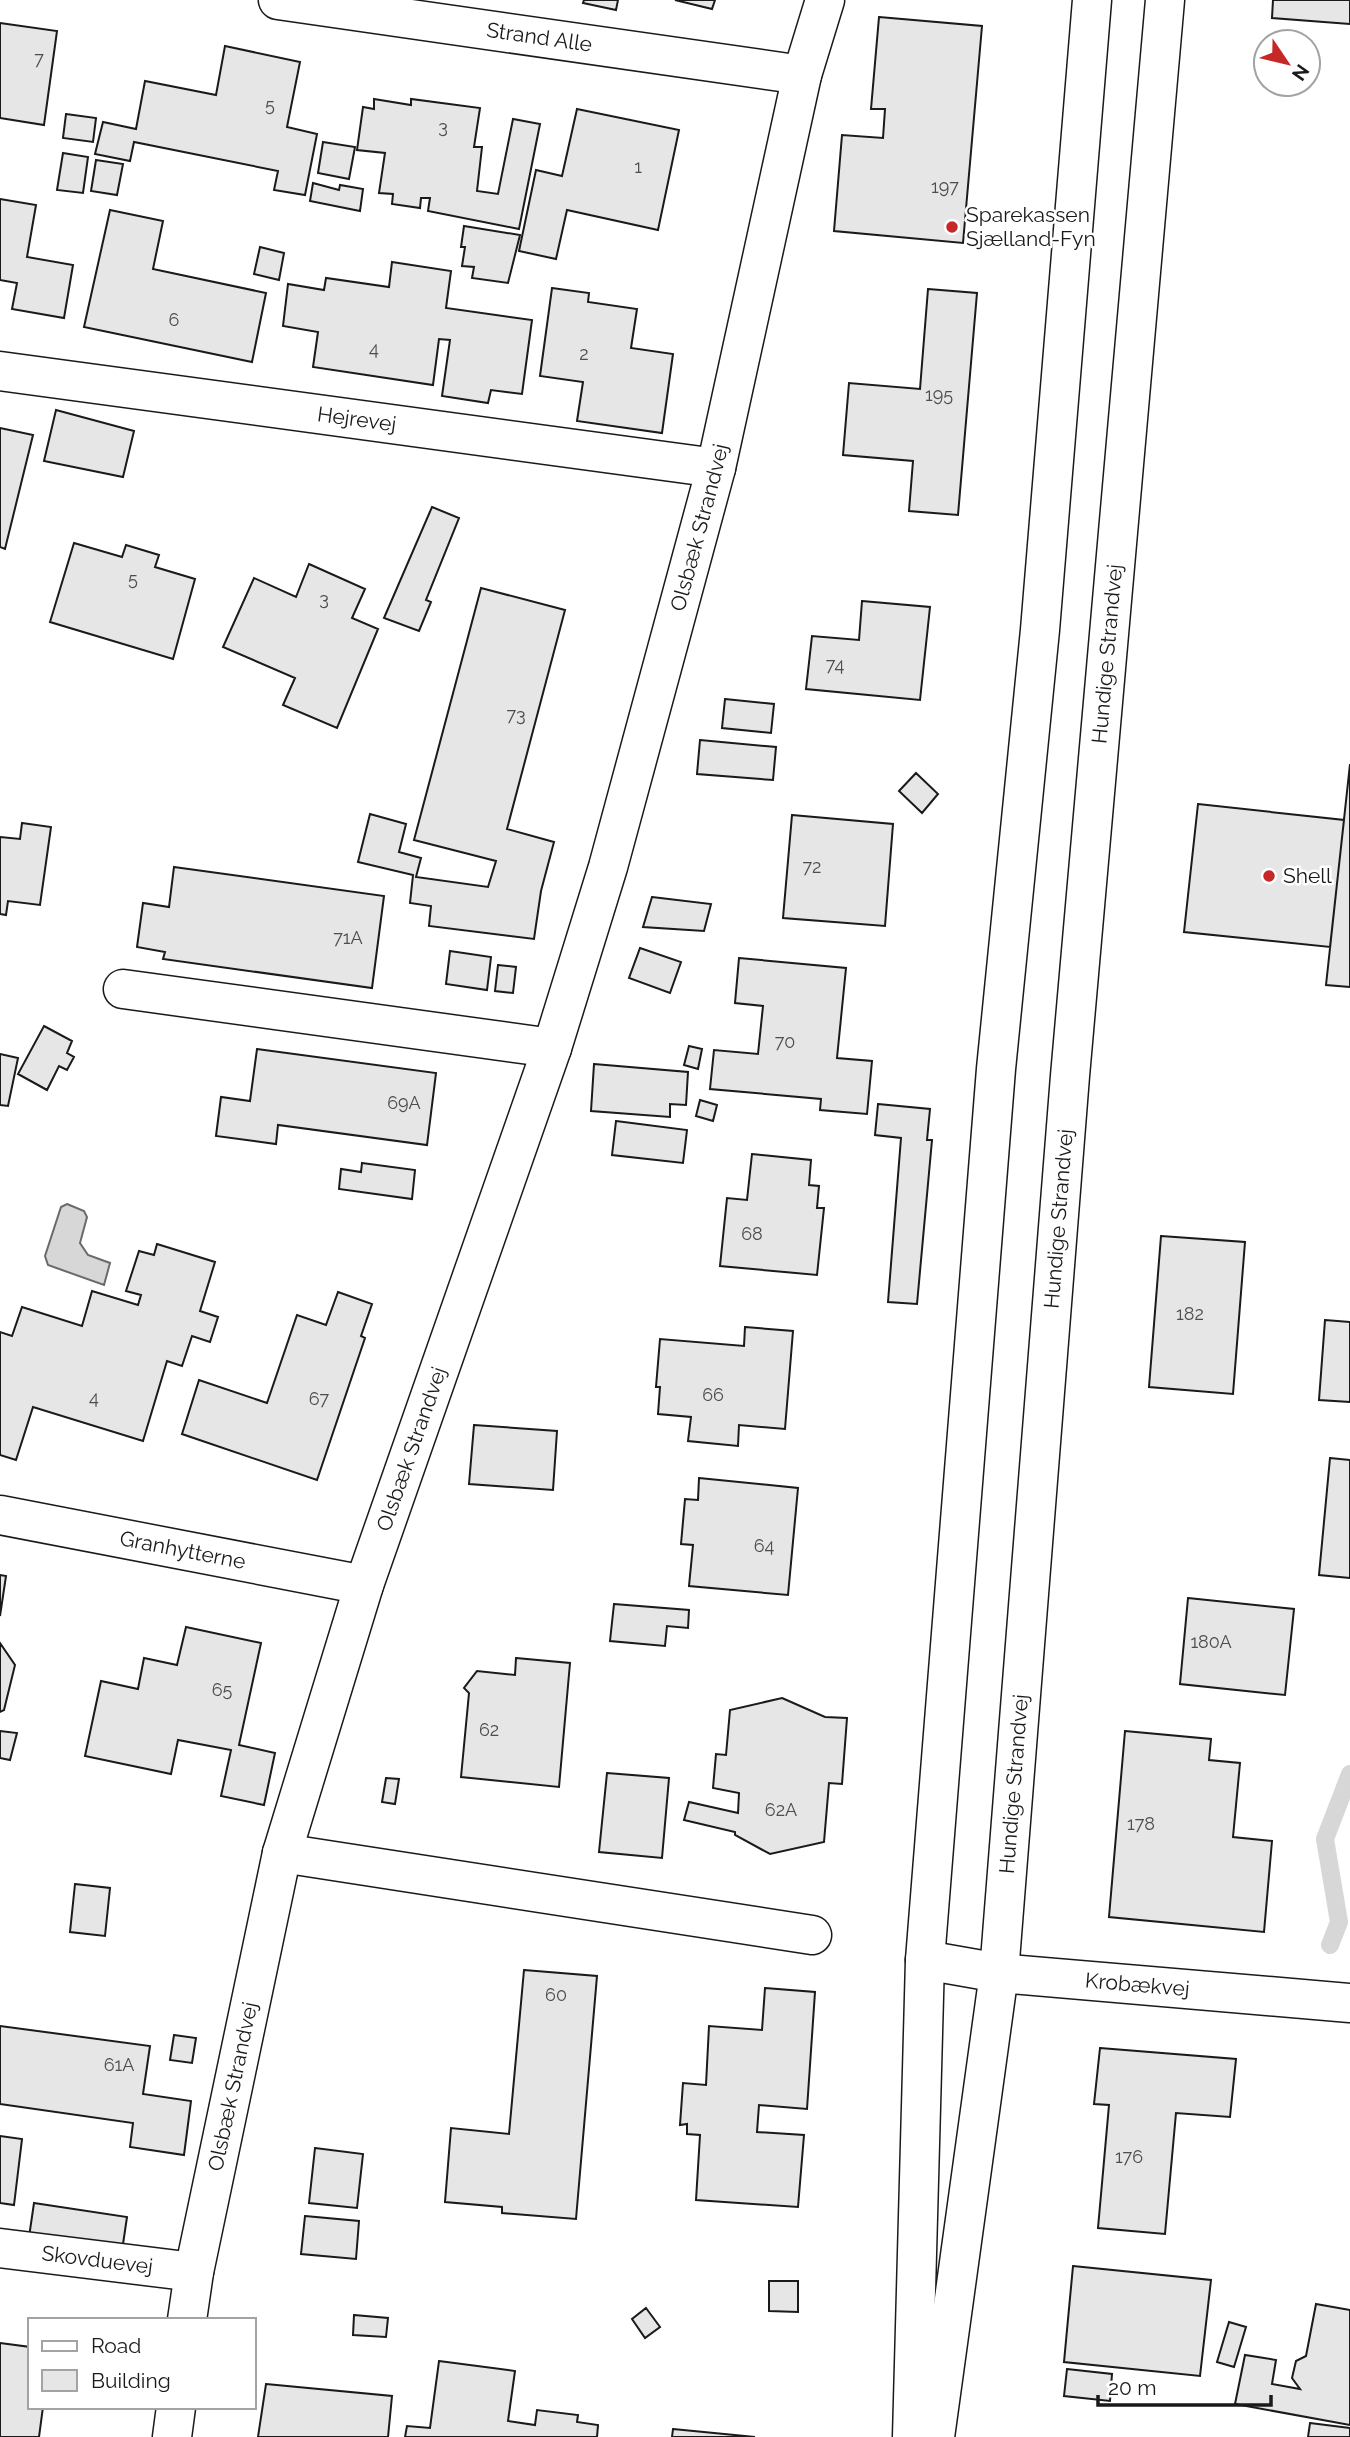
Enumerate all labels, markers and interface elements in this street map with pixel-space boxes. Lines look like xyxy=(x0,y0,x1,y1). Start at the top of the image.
street label: Strand Alle xyxy=(485,17,594,57)
north arrow xyxy=(1252,28,1322,98)
house number: 7 xyxy=(34,48,44,69)
text: N xyxy=(1288,61,1314,85)
house number: 5 xyxy=(265,94,275,115)
house number: 3 xyxy=(438,116,448,137)
house number: 1 xyxy=(634,156,642,177)
house number: 197 xyxy=(931,176,959,197)
place label: Sparekassen Sjælland-Fyn xyxy=(966,202,1096,251)
marker: Sparekassen Sjælland-Fyn xyxy=(944,219,960,235)
house number: 6 xyxy=(169,309,180,330)
house number: 4 xyxy=(369,338,379,359)
house number: 2 xyxy=(579,343,589,364)
house number: 195 xyxy=(925,384,953,405)
street label: Hejrevej xyxy=(316,401,398,437)
street label: Olsbæk Strandvej xyxy=(665,441,733,614)
street label: Hundige Strandvej xyxy=(1086,563,1127,745)
house number: 5 xyxy=(128,568,138,589)
house number: 3 xyxy=(319,588,329,609)
house number: 74 xyxy=(826,654,844,675)
house number: 73 xyxy=(506,704,526,725)
house number: 72 xyxy=(802,856,822,877)
place label: Shell xyxy=(1283,863,1332,888)
marker: Shell xyxy=(1261,868,1277,884)
house number: 71A xyxy=(333,927,363,948)
house number: 70 xyxy=(775,1031,795,1052)
house number: 69A xyxy=(387,1092,421,1113)
street label: Hundige Strandvej xyxy=(1039,1128,1078,1309)
house number: 68 xyxy=(741,1223,763,1244)
house number: 182 xyxy=(1176,1303,1204,1324)
street label: Olsbæk Strandvej xyxy=(371,1363,451,1534)
house number: 66 xyxy=(702,1384,724,1405)
house number: 4 xyxy=(89,1387,99,1408)
house number: 67 xyxy=(309,1388,330,1409)
street label: Granhytterne xyxy=(118,1525,248,1574)
house number: 64 xyxy=(754,1535,775,1556)
house number: 180A xyxy=(1190,1631,1232,1652)
house number: 65 xyxy=(212,1679,233,1700)
street label: Hundige Strandvej xyxy=(994,1693,1033,1875)
house number: 62 xyxy=(479,1719,499,1740)
house number: 62A xyxy=(765,1799,797,1820)
house number: 178 xyxy=(1127,1813,1155,1834)
street label: Krobækvej xyxy=(1084,1967,1191,2001)
house number: 60 xyxy=(545,1984,567,2005)
street label: Olsbæk Strandvej xyxy=(203,2000,262,2173)
house number: 61A xyxy=(104,2054,134,2075)
house number: 176 xyxy=(1115,2146,1143,2167)
street label: Skovduevej xyxy=(40,2240,154,2279)
legend xyxy=(28,2318,256,2409)
text: Road xyxy=(91,2333,141,2358)
scale bar xyxy=(1098,2364,1271,2408)
text: Building xyxy=(91,2368,171,2393)
text: 20 m xyxy=(1108,2375,1156,2400)

